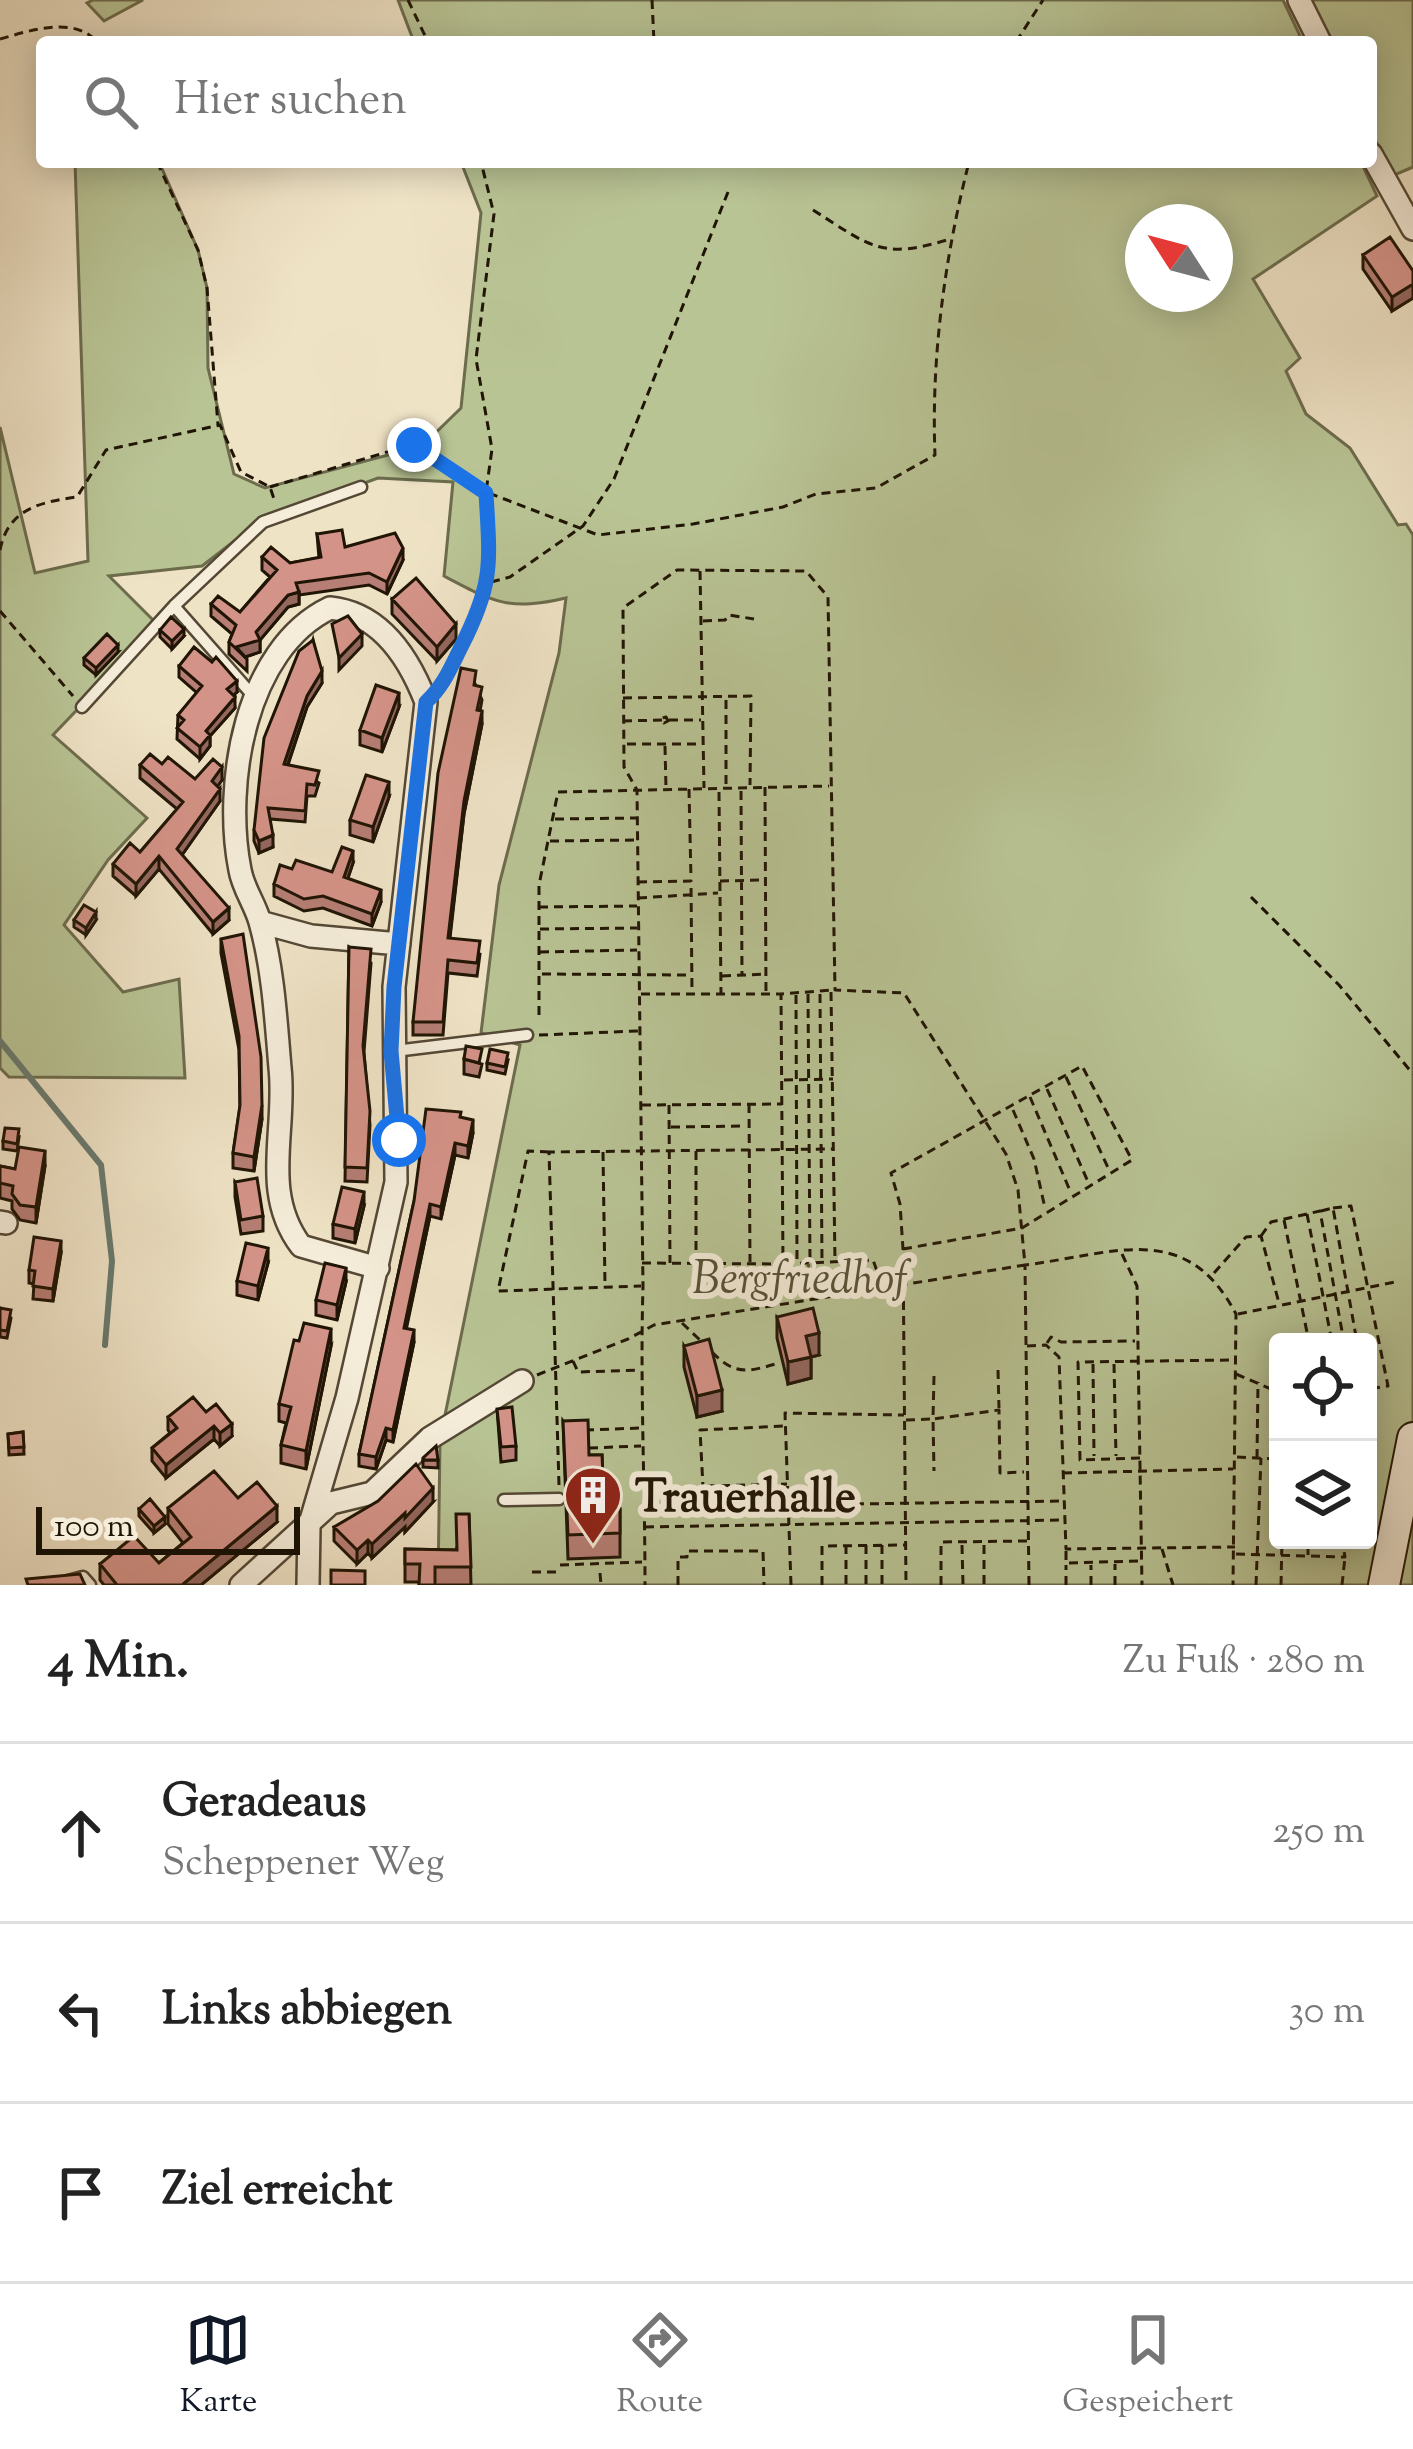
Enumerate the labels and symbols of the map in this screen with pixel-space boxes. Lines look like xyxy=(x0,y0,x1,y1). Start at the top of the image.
north arrow xyxy=(1125,204,1233,312)
route end xyxy=(387,418,441,472)
route start xyxy=(372,1113,426,1167)
park label: Bergfriedhof xyxy=(692,1249,912,1314)
building icon: Trauerhalle xyxy=(562,1464,624,1546)
place label: Trauerhalle xyxy=(635,1468,856,1533)
scale bar xyxy=(36,1501,300,1554)

